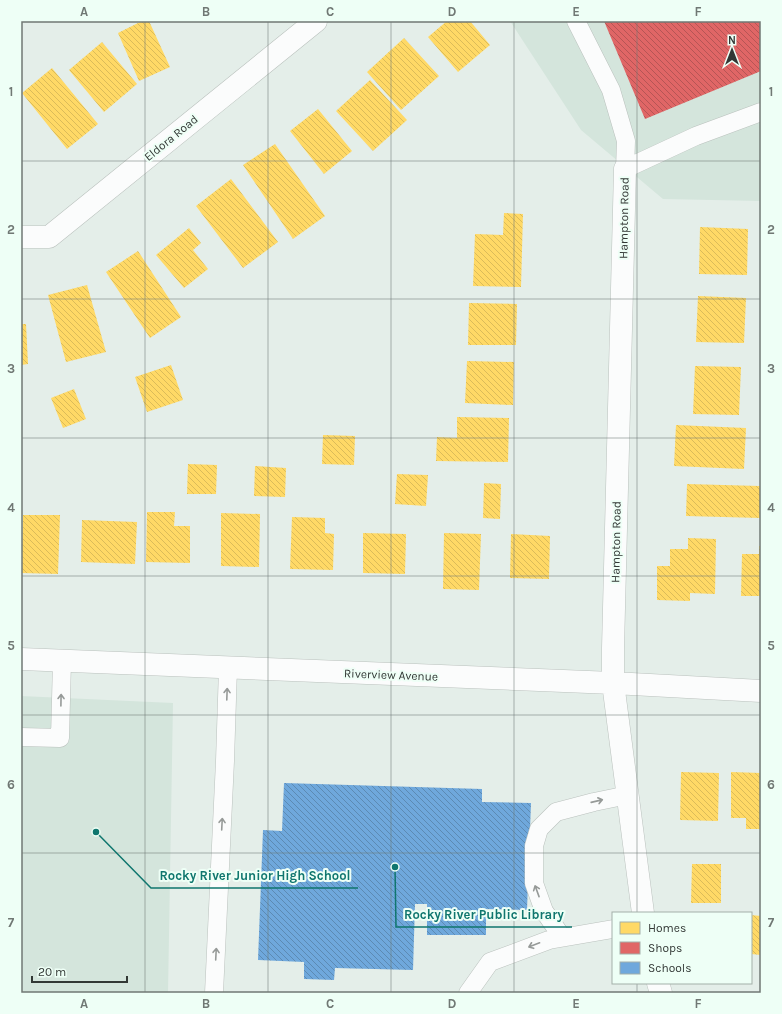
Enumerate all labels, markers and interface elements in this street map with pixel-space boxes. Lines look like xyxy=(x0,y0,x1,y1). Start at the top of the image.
text: A xyxy=(80,4,88,19)
text: B xyxy=(202,4,210,19)
text: C xyxy=(326,4,334,19)
text: D xyxy=(448,4,457,19)
text: E xyxy=(572,4,580,19)
text: F xyxy=(694,4,702,19)
north arrow xyxy=(712,30,752,70)
text: N xyxy=(728,34,736,47)
text: 1 xyxy=(9,84,13,99)
text: 1 xyxy=(769,84,773,99)
street label: Eldora Road xyxy=(141,112,201,164)
street label: Hampton Road xyxy=(616,177,632,259)
text: 2 xyxy=(7,222,15,237)
text: 2 xyxy=(767,222,775,237)
text: 3 xyxy=(7,361,15,376)
text: 3 xyxy=(767,361,775,376)
text: 4 xyxy=(7,500,15,515)
text: 4 xyxy=(767,500,775,515)
street label: Hampton Road xyxy=(608,501,624,583)
text: 5 xyxy=(7,638,15,653)
text: 5 xyxy=(767,638,775,653)
street label: Riverview Avenue xyxy=(344,666,438,684)
one-way arrow xyxy=(223,688,231,701)
one-way arrow xyxy=(57,694,64,707)
text: 6 xyxy=(7,777,15,792)
text: 6 xyxy=(767,777,775,792)
one-way arrow xyxy=(590,797,603,805)
one-way arrow xyxy=(218,818,226,831)
callout: Rocky River Junior High School xyxy=(151,863,358,888)
text: Rocky River Junior High School xyxy=(159,868,351,883)
one-way arrow xyxy=(532,886,540,898)
callout: Rocky River Public Library xyxy=(396,902,572,927)
text: Rocky River Public Library xyxy=(404,907,564,922)
legend xyxy=(612,912,752,984)
text: 7 xyxy=(8,915,15,930)
text: 7 xyxy=(768,915,775,930)
text: Homes xyxy=(648,921,686,935)
text: Shops xyxy=(648,941,682,955)
one-way arrow xyxy=(528,942,540,950)
one-way arrow xyxy=(212,948,220,961)
scale bar xyxy=(32,958,127,984)
text: Schools xyxy=(648,961,691,975)
text: 20 m xyxy=(38,965,66,979)
text: A xyxy=(80,996,88,1011)
text: B xyxy=(202,996,210,1011)
text: C xyxy=(326,996,334,1011)
text: D xyxy=(448,996,457,1011)
text: E xyxy=(572,996,580,1011)
text: F xyxy=(694,996,702,1011)

